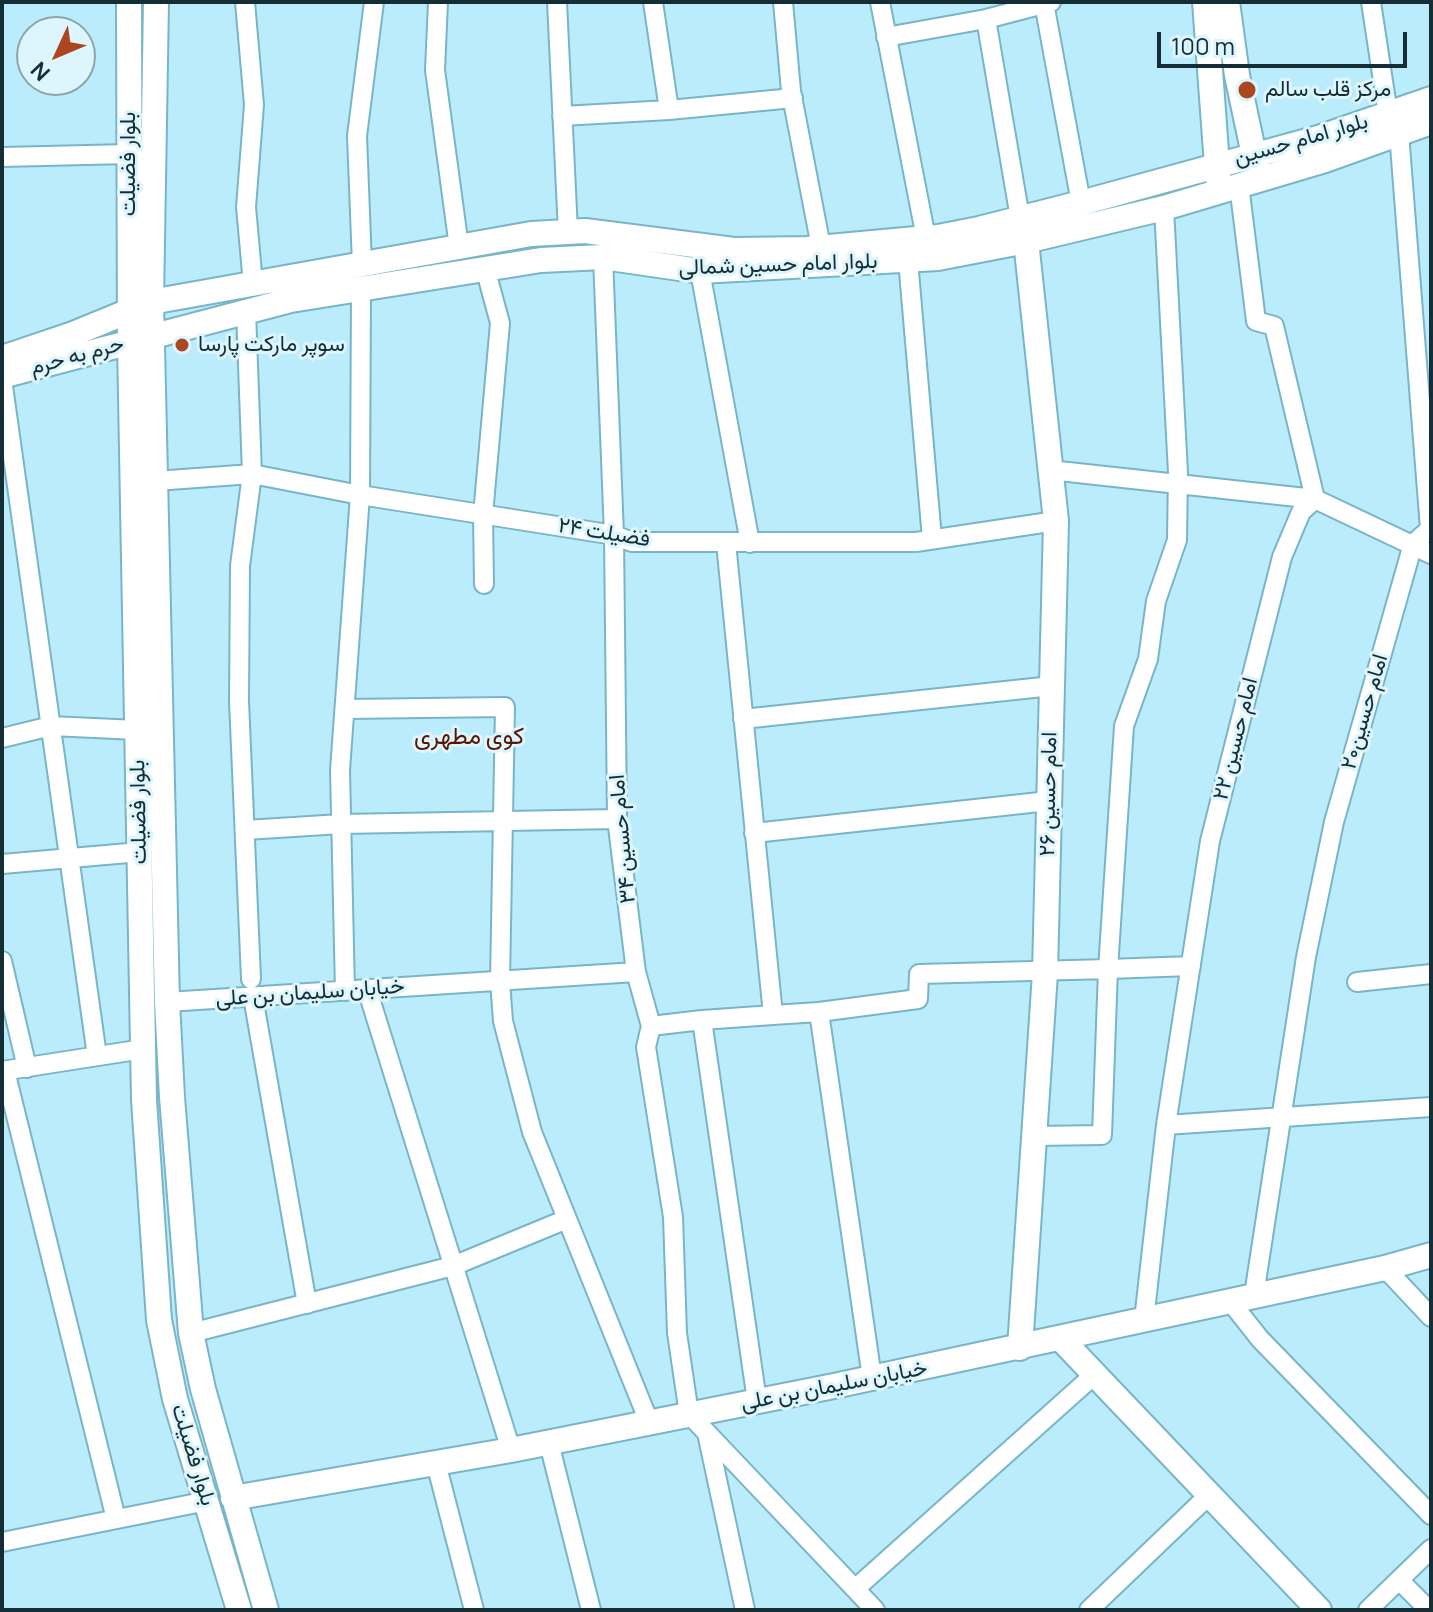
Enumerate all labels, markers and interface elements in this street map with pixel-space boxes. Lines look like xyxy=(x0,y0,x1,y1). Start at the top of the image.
north arrow xyxy=(16,16,96,96)
scale bar xyxy=(1161,16,1411,66)
text: 100 m xyxy=(1171,29,1235,62)
text: N xyxy=(24,55,56,87)
place label: مرکز قلب سالم xyxy=(1265,77,1391,103)
marker: مرکز قلب سالم xyxy=(1236,79,1258,101)
street label: بلوار امام حسین xyxy=(1231,108,1371,172)
street label: بلوار فضیلت xyxy=(116,112,142,216)
street label: بلوار امام حسین شمالی xyxy=(678,248,878,282)
street label: حرم به حرم xyxy=(27,331,127,381)
place label: سوپر مارکت پارسا xyxy=(198,332,345,358)
marker: سوپر مارکت پارسا xyxy=(173,336,191,354)
street label: فضیلت ۲۴ xyxy=(556,513,652,553)
street label: امام حسین۲۰ xyxy=(1336,651,1394,773)
street label: امام حسین ۲۲ xyxy=(1208,675,1264,803)
district label: کوی مطهری xyxy=(414,723,524,751)
street label: امام حسین ۲۶ xyxy=(1035,731,1063,857)
street label: بلوار فضیلت xyxy=(125,759,153,865)
street label: امام حسین ۳۴ xyxy=(604,773,642,905)
street label: خیابان سلیمان بن علی xyxy=(215,973,405,1013)
street label: خیابان سلیمان بن علی xyxy=(738,1355,930,1417)
street label: بلوار فضیلت xyxy=(165,1401,221,1509)

